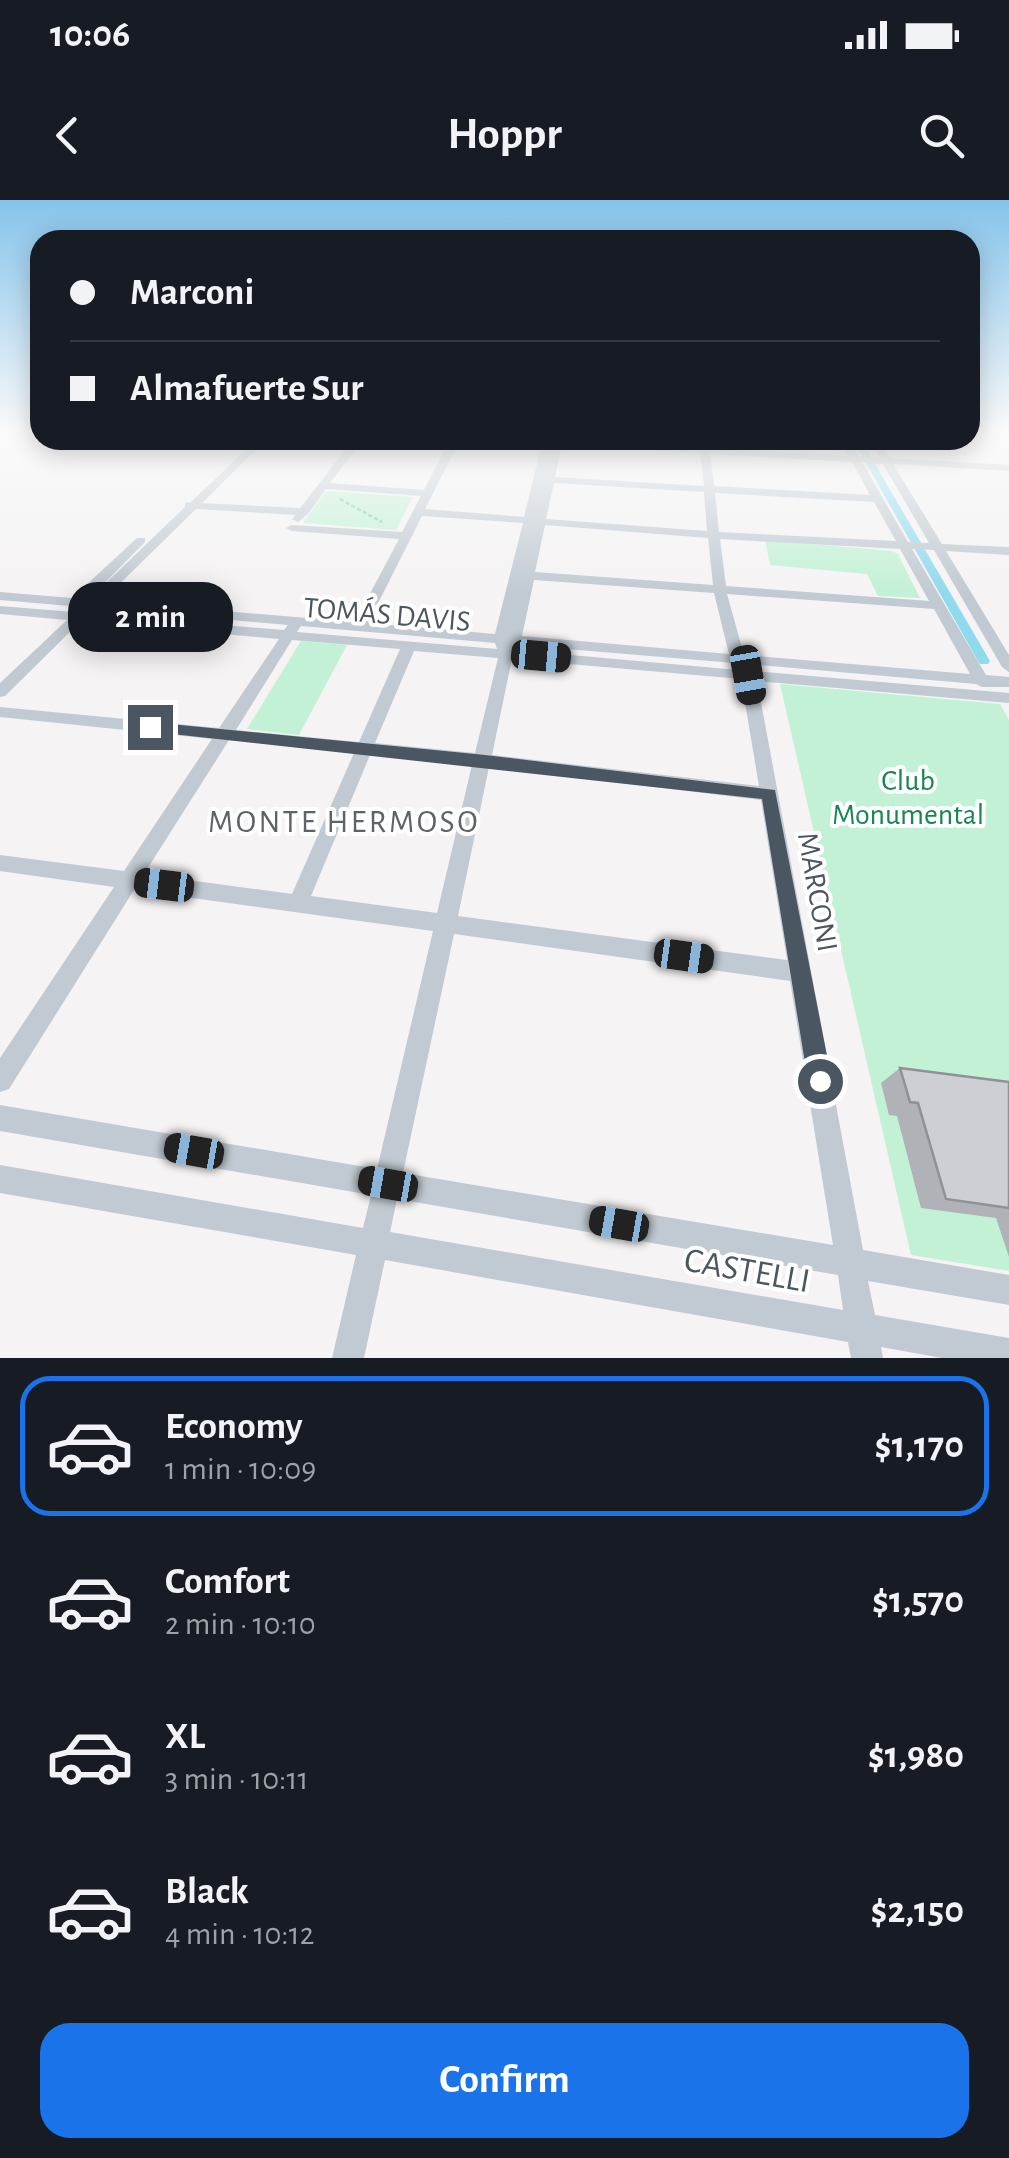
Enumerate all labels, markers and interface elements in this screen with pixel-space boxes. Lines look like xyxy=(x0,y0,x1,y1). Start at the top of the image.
text: 10:06 xyxy=(50,16,130,54)
icon: back xyxy=(40,108,95,163)
icon: search xyxy=(914,108,969,163)
text: Hoppr xyxy=(447,112,562,157)
text: Marconi xyxy=(130,274,254,312)
text: Almafuerte Sur xyxy=(130,370,363,408)
callout: 2 min xyxy=(68,582,232,652)
street label: TOMÁS DAVIS xyxy=(302,591,472,637)
text: 2 min xyxy=(115,601,186,633)
car xyxy=(510,638,572,674)
car xyxy=(728,643,768,707)
route end xyxy=(128,705,173,750)
park label: Club Monumental xyxy=(832,766,984,830)
district label: MONTE HERMOSO xyxy=(208,806,480,838)
street label: MARCONI xyxy=(792,830,842,954)
car xyxy=(132,866,196,904)
car xyxy=(652,937,716,975)
route start xyxy=(798,1059,843,1104)
car xyxy=(162,1131,226,1171)
car xyxy=(356,1164,420,1204)
car xyxy=(587,1204,651,1244)
street label: CASTELLI xyxy=(681,1243,813,1299)
icon: car xyxy=(45,1401,135,1491)
text: Economy xyxy=(165,1408,303,1446)
text: $1,170 xyxy=(875,1427,964,1465)
text: 1 min · 10:09 xyxy=(165,1453,316,1485)
icon: car xyxy=(45,1556,135,1646)
text: Comfort xyxy=(165,1563,290,1601)
text: $1,570 xyxy=(872,1582,964,1620)
text: 2 min · 10:10 xyxy=(165,1608,316,1640)
icon: car xyxy=(45,1711,135,1801)
text: XL xyxy=(165,1718,205,1756)
text: $1,980 xyxy=(868,1737,964,1775)
text: 3 min · 10:11 xyxy=(165,1763,308,1795)
icon: car xyxy=(45,1866,135,1956)
text: Black xyxy=(165,1873,249,1911)
text: $2,150 xyxy=(870,1892,964,1930)
text: 4 min · 10:12 xyxy=(165,1918,314,1950)
button: Confirm xyxy=(40,2023,969,2138)

